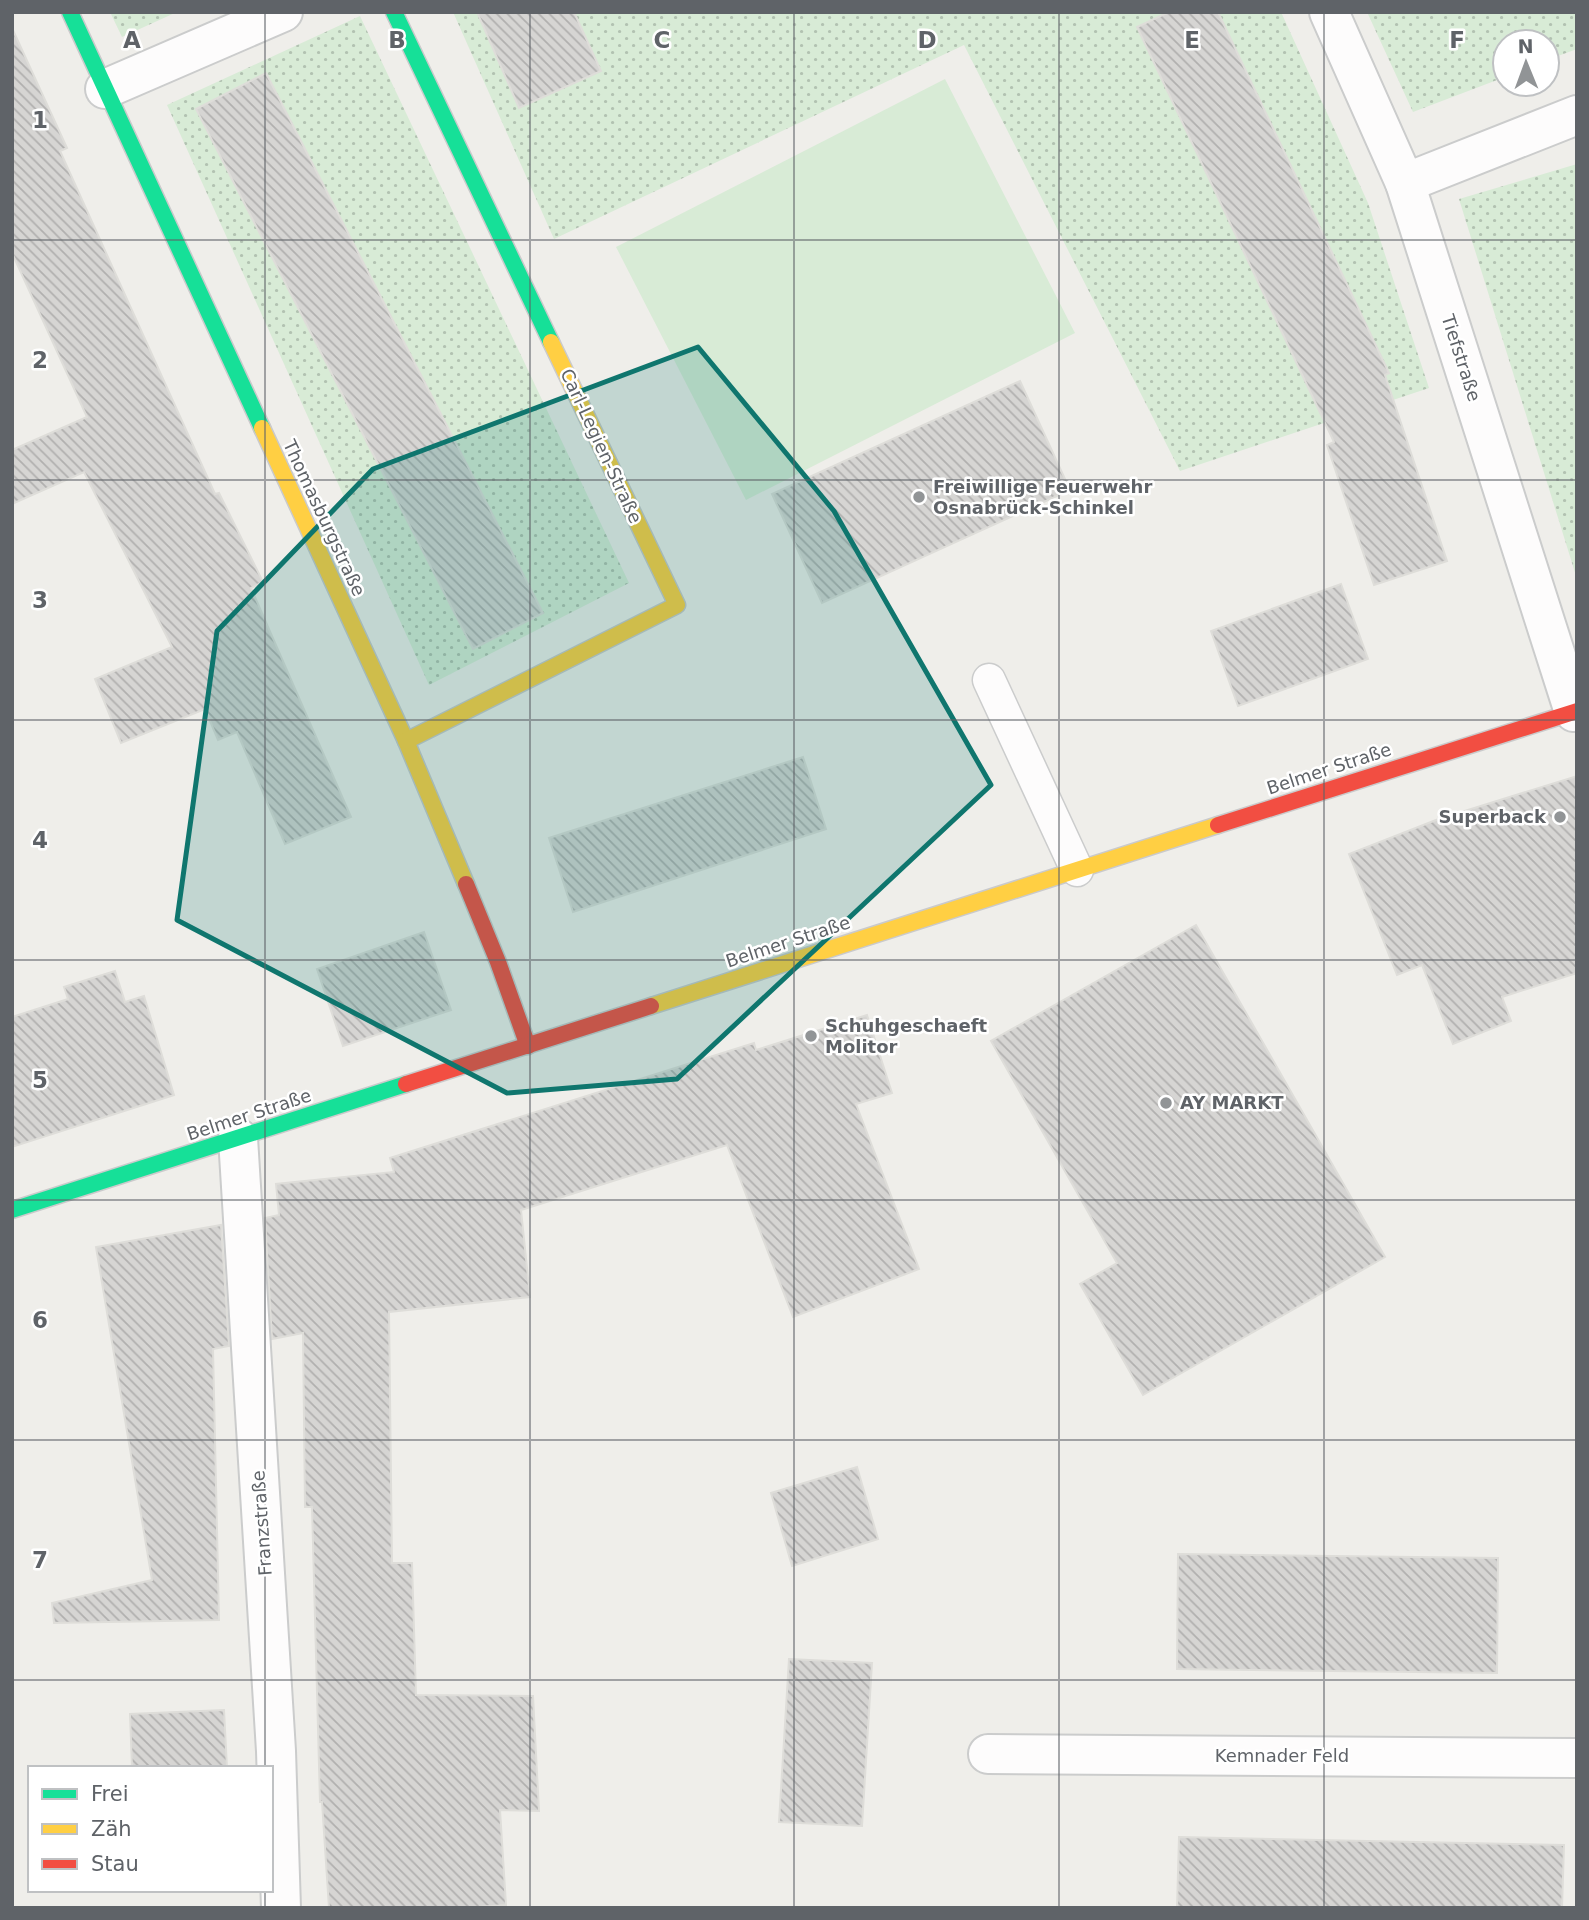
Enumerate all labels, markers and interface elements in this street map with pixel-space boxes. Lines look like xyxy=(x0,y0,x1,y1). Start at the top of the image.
text: A xyxy=(123,27,141,53)
text: B xyxy=(388,27,406,53)
text: C xyxy=(654,27,670,53)
text: D xyxy=(917,27,937,53)
text: E xyxy=(1184,27,1200,53)
text: F xyxy=(1449,27,1465,53)
north arrow xyxy=(1491,28,1561,98)
text: N xyxy=(1518,35,1534,57)
text: 1 xyxy=(32,107,48,133)
street label: Tiefstraße xyxy=(1437,311,1485,404)
text: 2 xyxy=(32,347,48,373)
street label: Carl-Legien-Straße xyxy=(556,365,646,526)
street label: Thomasburgstraße xyxy=(279,435,370,599)
place label: Freiwillige Feuerwehr Osnabrück-Schinkel xyxy=(933,476,1152,518)
marker: Freiwillige Feuerwehr Osnabrück-Schinkel xyxy=(911,489,927,505)
text: 3 xyxy=(32,587,48,613)
street label: Belmer Straße xyxy=(1264,739,1394,799)
place label: Superback xyxy=(1439,806,1547,827)
marker: Superback xyxy=(1552,809,1568,825)
text: 4 xyxy=(32,827,48,853)
street label: Belmer Straße xyxy=(723,912,853,972)
place label: Schuhgeschaeft Molitor xyxy=(825,1015,988,1057)
marker: Schuhgeschaeft Molitor xyxy=(803,1028,819,1044)
text: 5 xyxy=(32,1067,48,1093)
street label: Belmer Straße xyxy=(184,1085,314,1145)
place label: AY MARKT xyxy=(1180,1092,1284,1113)
marker: AY MARKT xyxy=(1158,1095,1174,1111)
text: 6 xyxy=(32,1307,48,1333)
street label: Franzstraße xyxy=(247,1470,276,1576)
text: 7 xyxy=(32,1547,48,1573)
street label: Kemnader Feld xyxy=(1215,1745,1349,1766)
legend xyxy=(28,1766,273,1892)
text: Frei xyxy=(91,1782,128,1806)
text: Zäh xyxy=(91,1817,132,1841)
text: Stau xyxy=(91,1852,139,1876)

